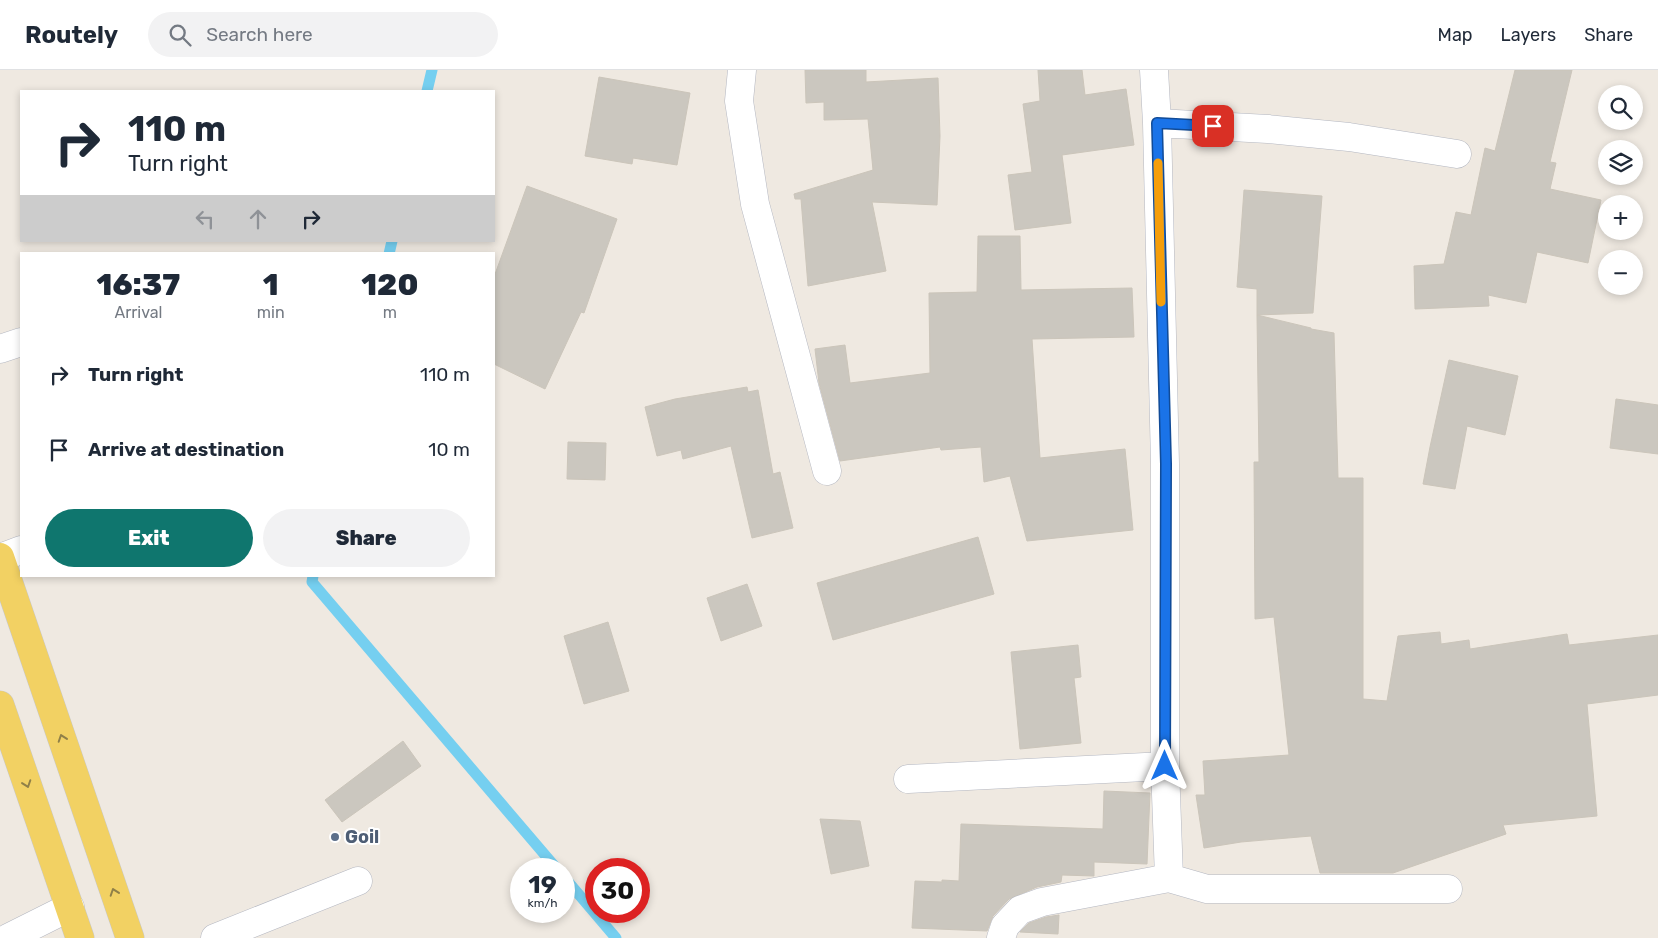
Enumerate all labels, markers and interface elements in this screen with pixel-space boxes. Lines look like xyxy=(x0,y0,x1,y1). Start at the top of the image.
search box xyxy=(148,12,498,57)
text: Routely xyxy=(25,21,118,49)
icon: search xyxy=(166,21,194,49)
text: Search here xyxy=(206,23,313,46)
text: Map xyxy=(1438,24,1473,46)
text: Layers xyxy=(1501,24,1556,46)
text: Share xyxy=(1584,24,1633,46)
map controls xyxy=(1598,85,1643,295)
button: search xyxy=(1598,85,1643,130)
pin xyxy=(1192,105,1234,147)
text: 110 m xyxy=(128,108,226,150)
icon: right xyxy=(45,110,110,175)
icon: arrive xyxy=(1199,112,1227,140)
button: layers xyxy=(1598,140,1643,185)
text: Turn right xyxy=(128,150,228,177)
button: + xyxy=(1598,195,1643,240)
icon: left xyxy=(191,205,219,233)
icon: ahead xyxy=(244,205,272,233)
icon: right xyxy=(297,205,325,233)
button: − xyxy=(1598,250,1643,295)
text: 16:37 xyxy=(97,267,180,303)
text: 1 xyxy=(263,267,279,303)
text: 120 xyxy=(361,267,418,303)
text: Arrival xyxy=(114,303,162,322)
text: min xyxy=(257,303,285,322)
text: m xyxy=(383,303,397,322)
icon: right xyxy=(45,361,73,389)
text: Turn right xyxy=(88,363,183,386)
text: 110 m xyxy=(420,363,470,386)
icon: arrive xyxy=(45,436,73,464)
text: Arrive at destination xyxy=(88,438,284,461)
text: 10 m xyxy=(428,438,470,461)
button: Exit xyxy=(45,509,253,567)
button: Share xyxy=(263,509,470,567)
one-way arrow xyxy=(58,734,68,743)
position arrow xyxy=(1138,739,1190,791)
one-way arrow xyxy=(21,780,31,788)
place label: Goil xyxy=(345,826,379,848)
marker: Goil xyxy=(329,831,341,843)
speed limit sign: 30 xyxy=(585,858,650,923)
text: 19 xyxy=(528,870,557,899)
one-way arrow xyxy=(110,888,120,897)
text: km/h xyxy=(528,896,557,910)

